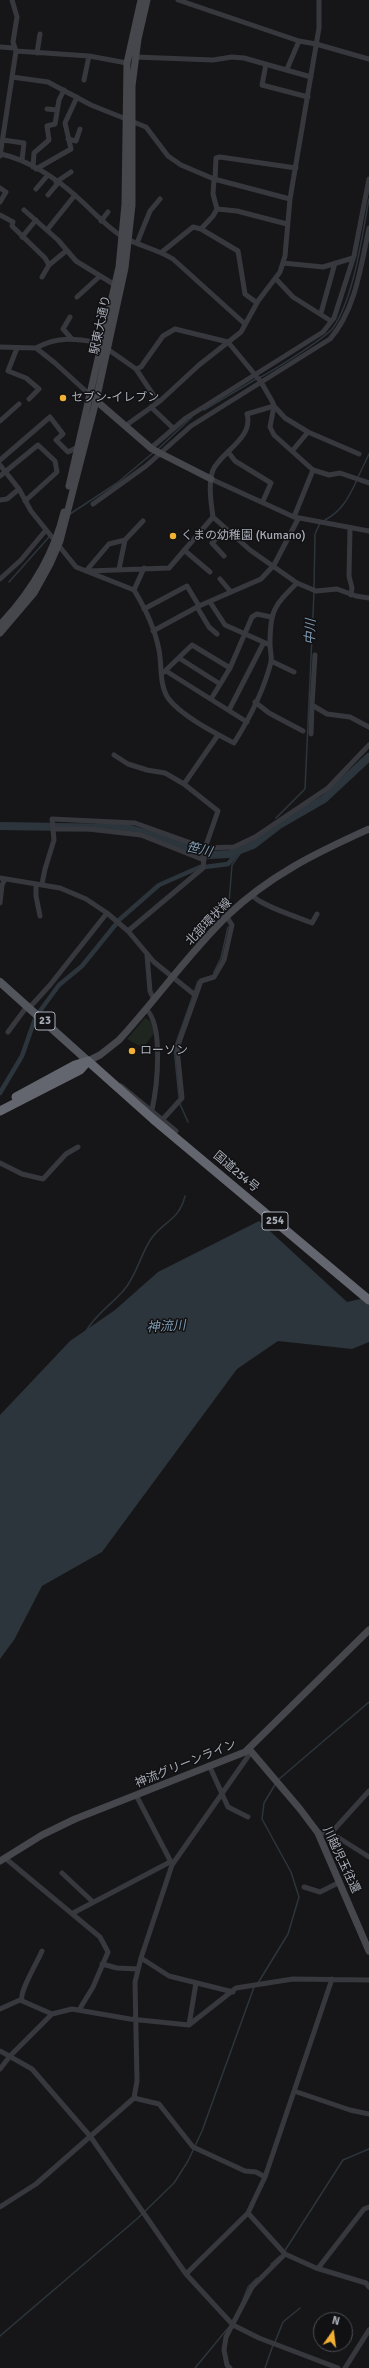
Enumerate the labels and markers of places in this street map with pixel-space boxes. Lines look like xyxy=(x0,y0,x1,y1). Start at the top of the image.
place label: セブン-イレブン xyxy=(71,391,159,405)
marker: セブン-イレブン xyxy=(58,393,68,403)
place label: くまの幼稚園 (Kumano) xyxy=(181,529,306,543)
marker: くまの幼稚園 (Kumano) xyxy=(168,531,178,541)
place label: ローソン xyxy=(140,1044,188,1058)
marker: ローソン xyxy=(127,1046,137,1056)

